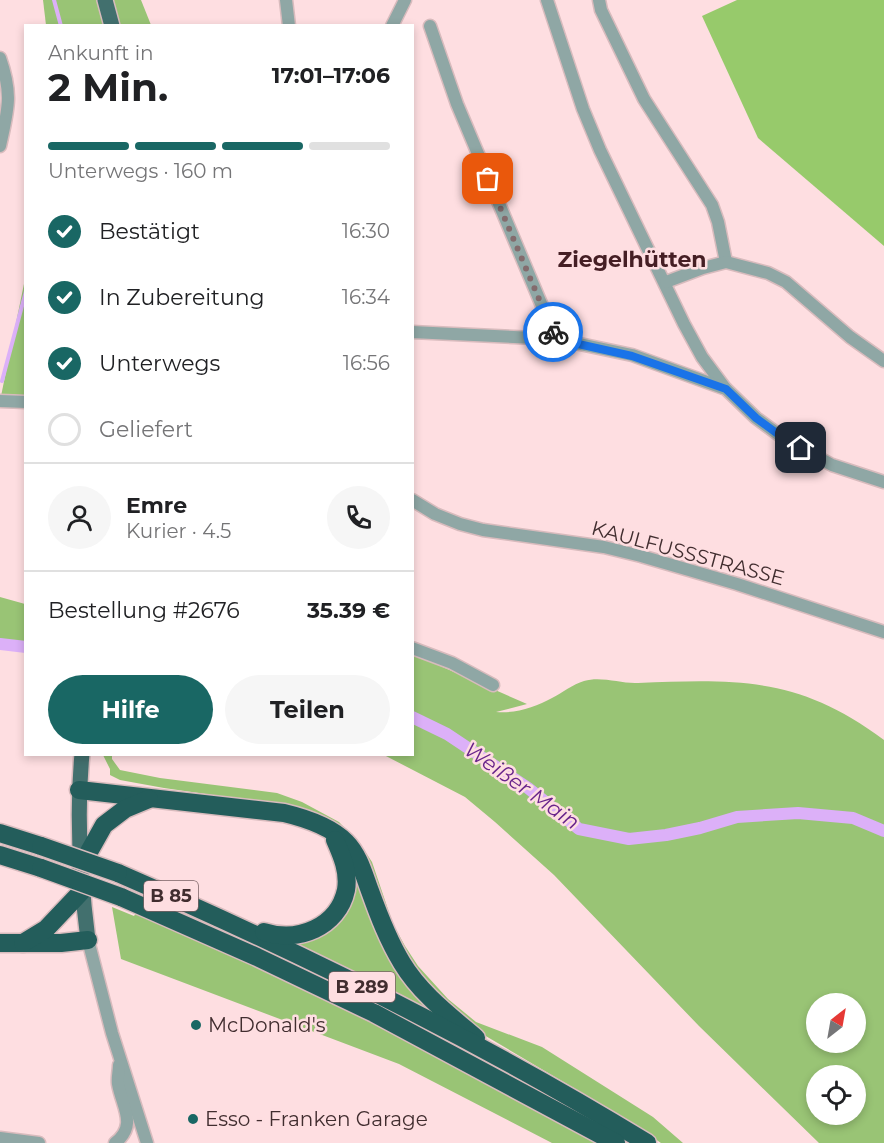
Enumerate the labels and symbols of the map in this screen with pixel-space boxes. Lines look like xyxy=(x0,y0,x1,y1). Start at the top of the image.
pin xyxy=(462,153,513,204)
district label: Ziegelhütten xyxy=(557,246,707,273)
courier xyxy=(523,302,583,362)
pin xyxy=(775,422,826,473)
street label: KAULFUSSSTRASSE xyxy=(589,516,787,590)
water label: Weißer Main xyxy=(460,737,585,835)
road number: B 85 xyxy=(144,881,198,911)
road number: B 289 xyxy=(329,972,395,1002)
north arrow xyxy=(806,993,866,1053)
place label: McDonald's xyxy=(208,1013,326,1037)
marker: McDonald's xyxy=(189,1018,203,1032)
place label: Esso - Franken Garage xyxy=(205,1107,428,1131)
marker: Esso - Franken Garage xyxy=(186,1112,200,1126)

